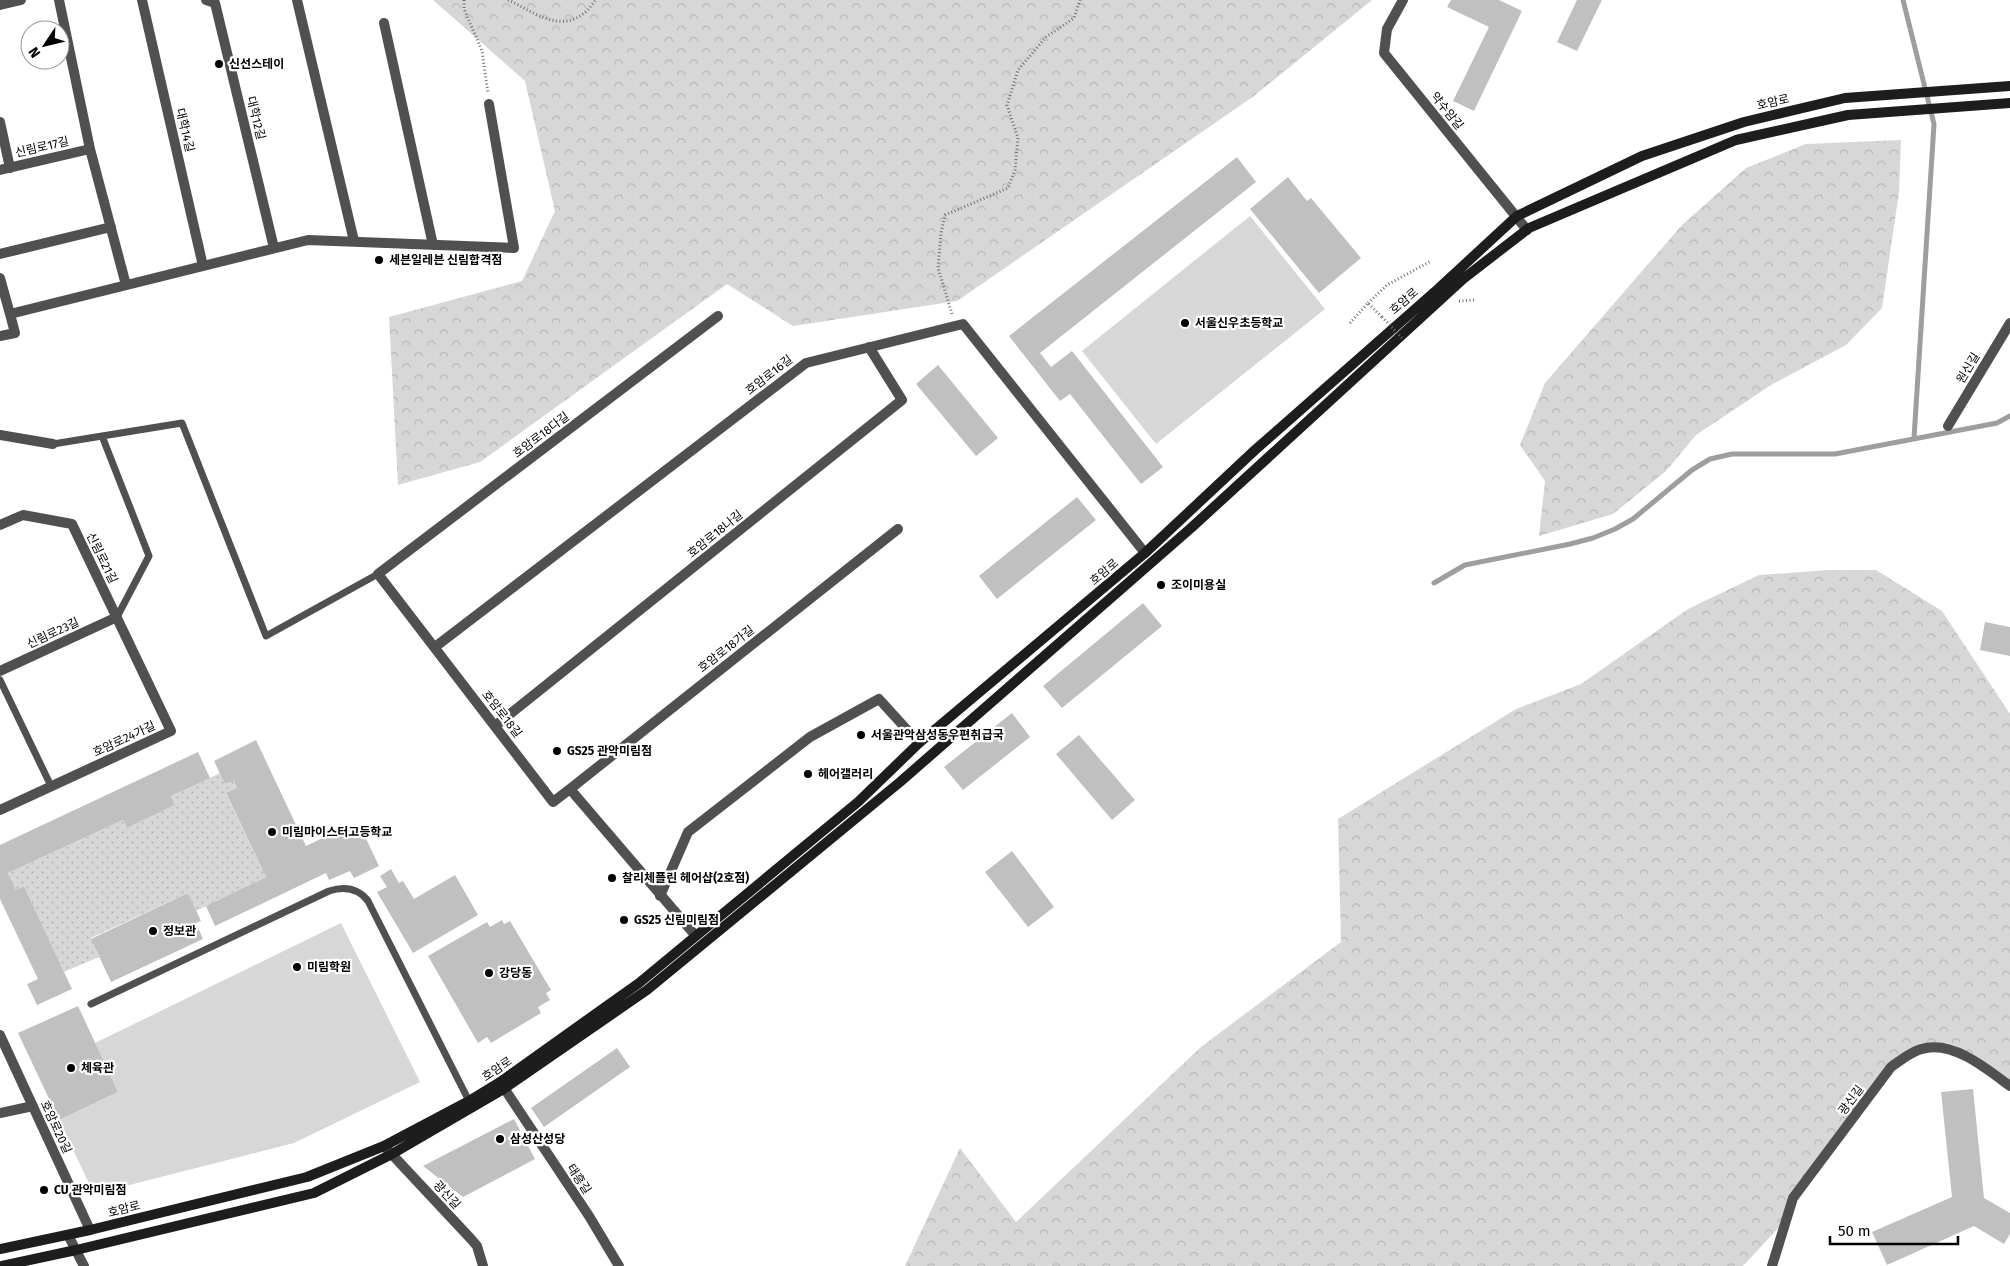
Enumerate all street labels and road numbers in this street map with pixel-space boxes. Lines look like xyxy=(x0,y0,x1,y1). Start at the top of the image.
street label: 약수암길 xyxy=(1428,89,1466,133)
street label: 호암로 xyxy=(1755,91,1791,113)
street label: 대학12길 xyxy=(244,95,268,141)
street label: 대학14길 xyxy=(173,107,197,153)
street label: 신림로17길 xyxy=(14,134,70,160)
street label: 호암로 xyxy=(1387,285,1421,317)
street label: 원신길 xyxy=(1953,350,1983,386)
street label: 호암로16길 xyxy=(743,352,795,398)
street label: 호암로18다길 xyxy=(510,409,572,461)
street label: 호암로18나길 xyxy=(685,507,745,561)
street label: 신림로21길 xyxy=(84,530,120,586)
street label: 호암로 xyxy=(1087,556,1121,588)
street label: 신림로23길 xyxy=(25,615,81,651)
street label: 호암로18가길 xyxy=(695,623,757,675)
street label: 호암로18길 xyxy=(479,688,525,740)
street label: 호암로24가길 xyxy=(91,718,157,760)
street label: 호암로 xyxy=(479,1054,515,1084)
street label: 광신길 xyxy=(1835,1083,1867,1117)
street label: 호암로20길 xyxy=(38,1098,74,1156)
street label: 태흥길 xyxy=(564,1161,594,1197)
street label: 광신길 xyxy=(431,1178,463,1212)
street label: 호암로 xyxy=(106,1198,142,1220)

